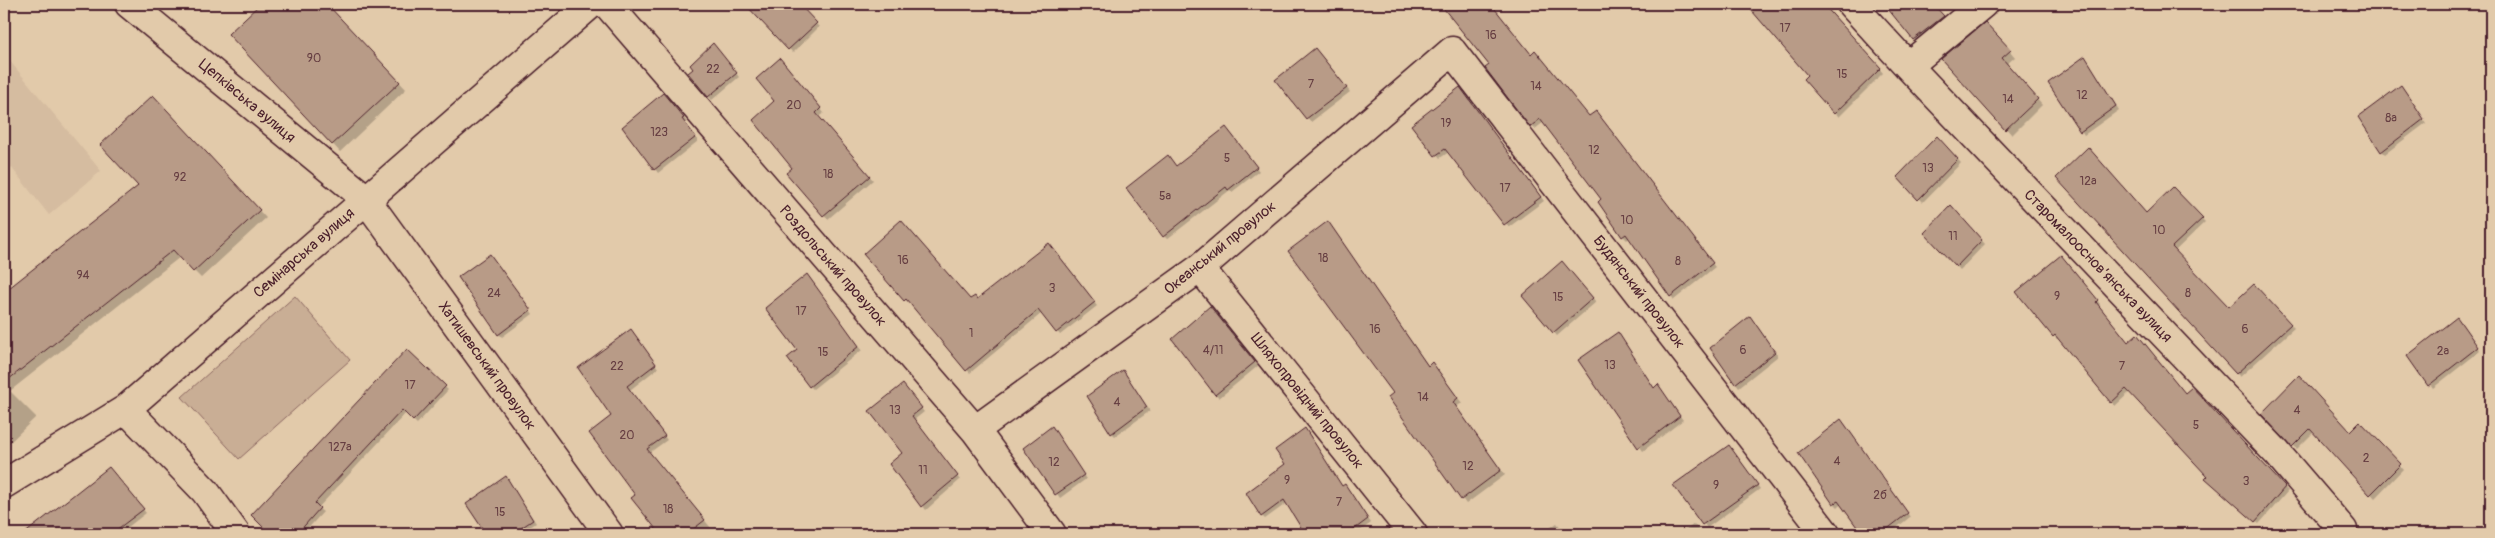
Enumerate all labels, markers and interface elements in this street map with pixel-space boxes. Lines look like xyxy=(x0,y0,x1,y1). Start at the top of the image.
house number: 17 xyxy=(1779,21,1791,36)
house number: 16 xyxy=(1485,28,1497,43)
house number: 90 xyxy=(307,51,321,66)
street label: Цепківська вулиця xyxy=(195,55,299,147)
house number: 22 xyxy=(706,62,720,77)
house number: 15 xyxy=(1836,67,1848,82)
house number: 7 xyxy=(1308,77,1315,92)
house number: 14 xyxy=(1530,79,1542,94)
house number: 12 xyxy=(2076,88,2088,103)
house number: 14 xyxy=(2002,92,2014,107)
house number: 20 xyxy=(787,98,801,113)
house number: 8а xyxy=(2385,111,2397,126)
house number: 19 xyxy=(1441,116,1451,131)
house number: 123 xyxy=(650,125,668,140)
house number: 12 xyxy=(1588,143,1600,158)
house number: 5 xyxy=(1224,151,1230,166)
house number: 13 xyxy=(1922,161,1934,176)
house number: 18 xyxy=(823,167,833,182)
house number: 92 xyxy=(174,170,187,185)
house number: 12а xyxy=(2080,174,2097,189)
house number: 17 xyxy=(1499,181,1511,196)
street label: Старомалооснов’янська вулиця xyxy=(2020,185,2176,347)
house number: 5а xyxy=(1159,189,1171,204)
street label: Океанський провулок xyxy=(1160,197,1280,299)
street label: Роздольський провулок xyxy=(775,202,891,331)
street label: Семінарська вулиця xyxy=(249,204,359,302)
house number: 10 xyxy=(1621,213,1633,228)
house number: 10 xyxy=(2153,223,2165,238)
house number: 11 xyxy=(1948,229,1958,244)
street label: Будянський провулок xyxy=(1589,232,1689,353)
house number: 18 xyxy=(1318,251,1328,266)
house number: 16 xyxy=(897,253,909,268)
house number: 8 xyxy=(1675,254,1681,269)
house number: 94 xyxy=(76,268,90,283)
house number: 3 xyxy=(1049,281,1056,296)
house number: 24 xyxy=(487,286,501,301)
house number: 8 xyxy=(2185,286,2191,301)
house number: 9 xyxy=(2054,289,2060,304)
house number: 15 xyxy=(1552,290,1564,305)
street label: Хатишевський провулок xyxy=(434,298,540,434)
house number: 17 xyxy=(795,304,807,319)
house number: 16 xyxy=(1369,322,1381,337)
house number: 6 xyxy=(2242,322,2249,337)
house number: 1 xyxy=(969,326,973,341)
street label: Шляхопровідний провулок xyxy=(1246,329,1368,473)
house number: 4/11 xyxy=(1203,343,1223,358)
house number: 6 xyxy=(1740,343,1747,358)
house number: 2а xyxy=(2437,344,2450,359)
house number: 15 xyxy=(817,345,829,360)
house number: 13 xyxy=(1604,358,1616,373)
house number: 22 xyxy=(610,359,624,374)
house number: 7 xyxy=(2119,359,2126,374)
house number: 17 xyxy=(404,378,416,393)
house number: 14 xyxy=(1417,390,1429,405)
house number: 4 xyxy=(1114,395,1121,410)
house number: 13 xyxy=(889,403,901,418)
house number: 4 xyxy=(2294,403,2301,418)
house number: 5 xyxy=(2193,418,2199,433)
house number: 20 xyxy=(620,428,634,443)
house number: 127а xyxy=(328,440,352,455)
house number: 2 xyxy=(2363,451,2370,466)
house number: 4 xyxy=(1834,454,1841,469)
house number: 12 xyxy=(1048,455,1060,470)
house number: 12 xyxy=(1462,459,1474,474)
house number: 11 xyxy=(918,463,928,478)
house number: 9 xyxy=(1284,473,1290,488)
house number: 3 xyxy=(2243,474,2250,489)
house number: 9 xyxy=(1713,478,1719,493)
house number: 2б xyxy=(1873,488,1887,503)
house number: 7 xyxy=(1336,495,1343,510)
house number: 18 xyxy=(663,502,673,517)
house number: 15 xyxy=(494,505,506,520)

